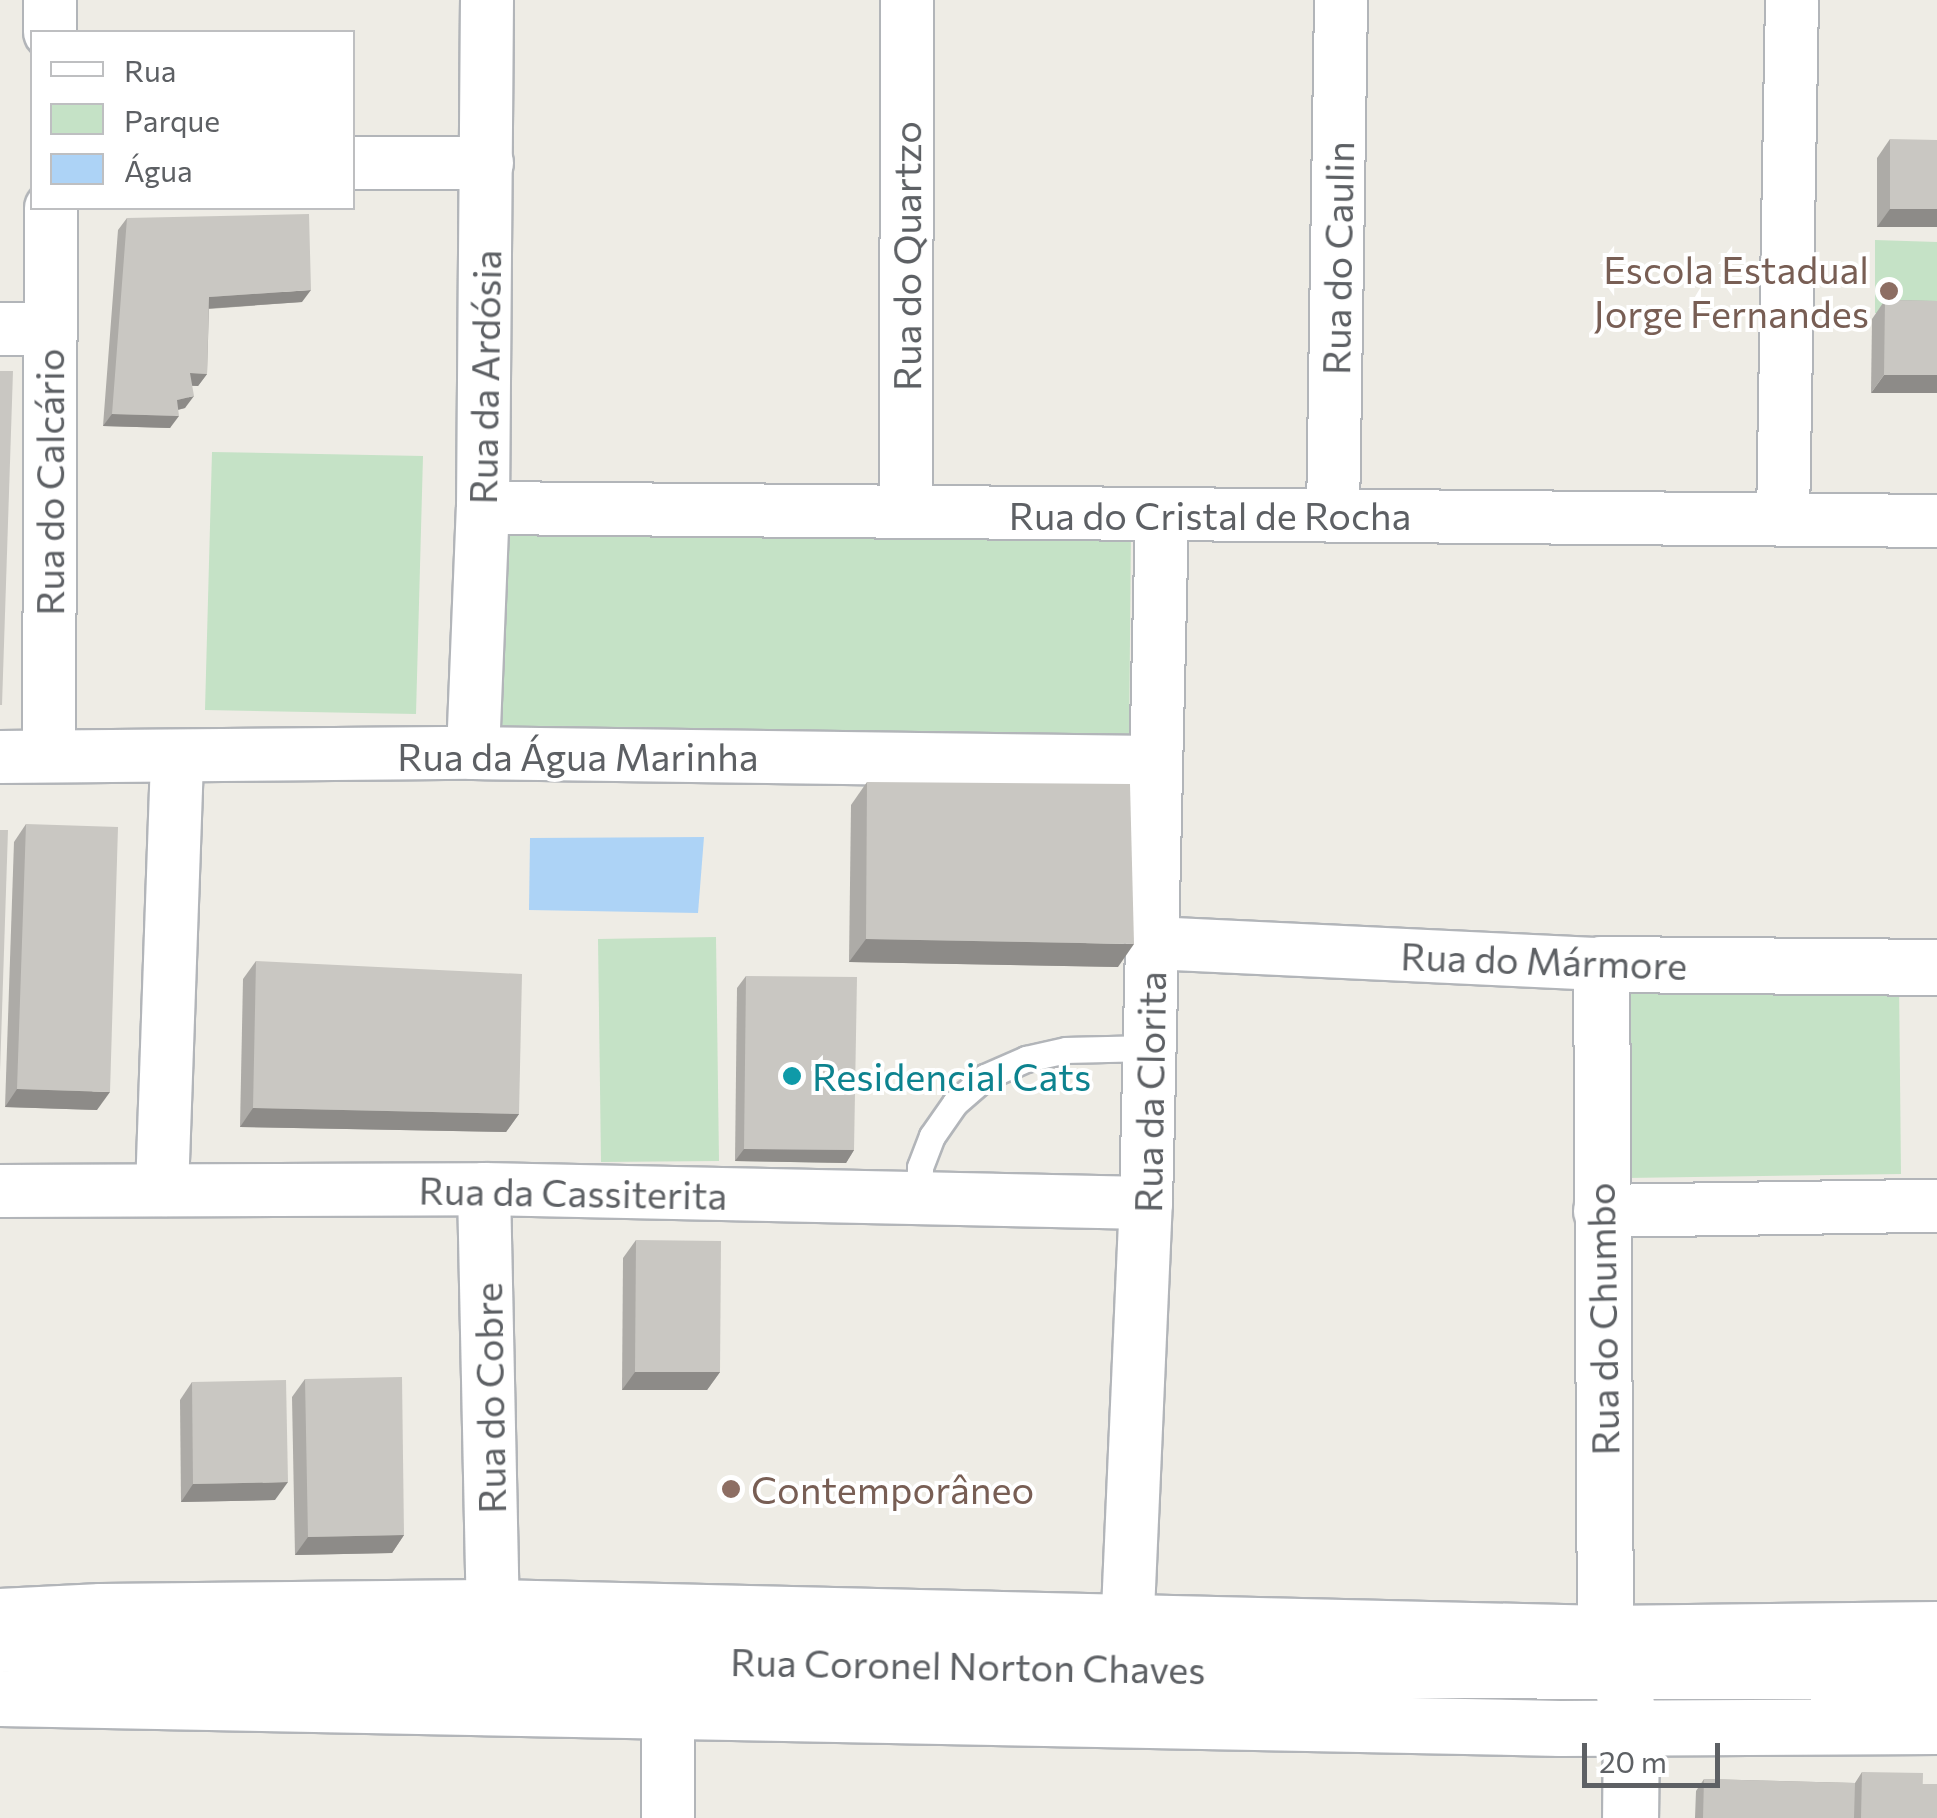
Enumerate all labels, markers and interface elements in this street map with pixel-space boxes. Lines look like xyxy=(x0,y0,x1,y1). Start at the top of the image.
legend xyxy=(30,30,355,210)
text: Rua xyxy=(124,51,176,88)
text: Parque xyxy=(124,101,220,138)
street label: Rua do Quartzo xyxy=(883,121,929,391)
street label: Rua do Caulin xyxy=(1312,141,1362,375)
text: Água xyxy=(124,151,193,188)
place label: Escola Estadual Jorge Fernandes xyxy=(1594,246,1869,336)
street label: Rua da Ardósia xyxy=(459,249,509,505)
marker: Escola Estadual Jorge Fernandes xyxy=(1878,280,1900,302)
street label: Rua do Calcário xyxy=(26,348,72,616)
street label: Rua do Cristal de Rocha xyxy=(1009,492,1411,538)
street label: Rua da Água Marinha xyxy=(397,733,759,779)
street label: Rua do Mármore xyxy=(1400,932,1688,988)
street label: Rua da Clorita xyxy=(1124,971,1174,1213)
place label: Residencial Cats xyxy=(812,1053,1091,1099)
marker: Residencial Cats xyxy=(781,1065,803,1087)
street label: Rua da Cassiterita xyxy=(418,1167,728,1217)
street label: Rua do Chumbo xyxy=(1577,1182,1627,1456)
street label: Rua do Cobre xyxy=(464,1282,514,1514)
place label: Contemporâneo xyxy=(751,1466,1034,1512)
marker: Contemporâneo xyxy=(720,1478,742,1500)
street label: Rua Coronel Norton Chaves xyxy=(730,1638,1206,1692)
scale bar xyxy=(1587,1723,1724,1785)
text: 20 m xyxy=(1599,1742,1667,1779)

